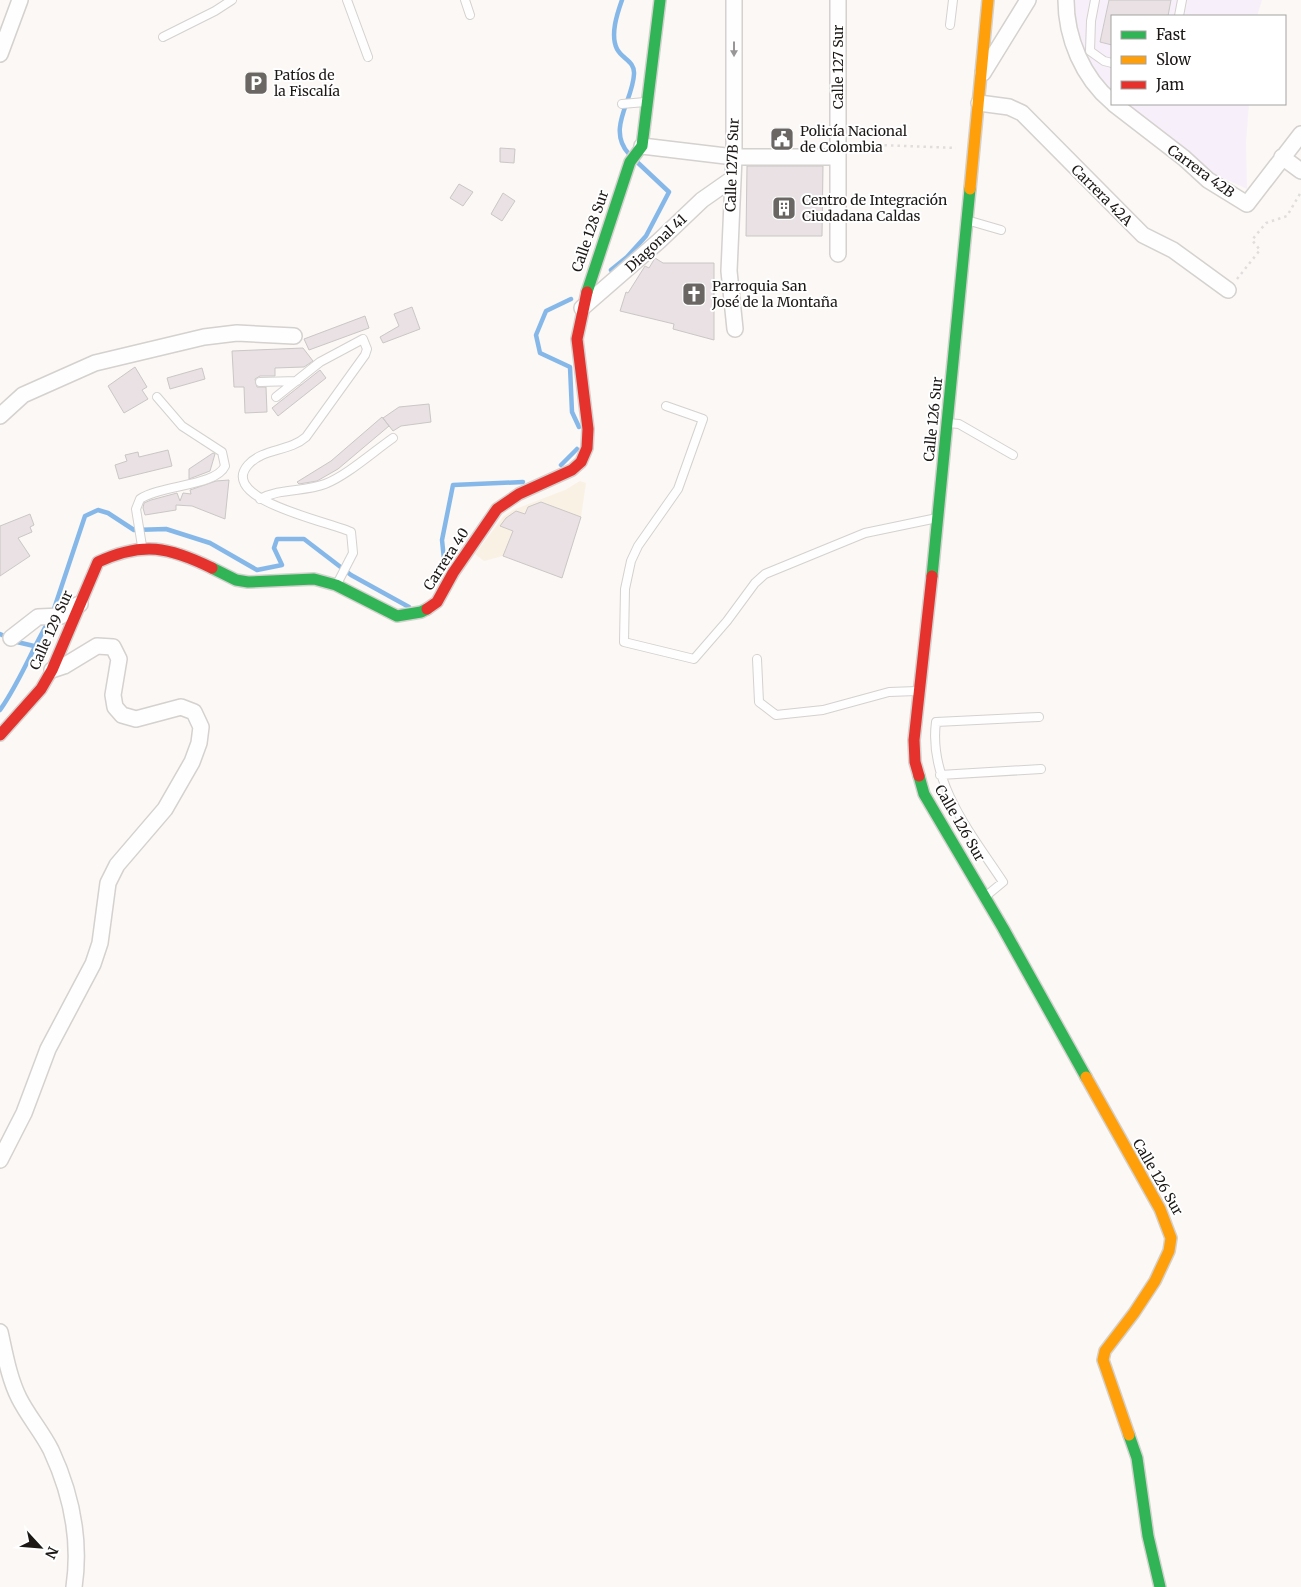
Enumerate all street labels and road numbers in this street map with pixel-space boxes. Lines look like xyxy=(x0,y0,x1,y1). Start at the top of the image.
street label: Calle 127 Sur xyxy=(829,25,847,109)
street label: Calle 127B Sur xyxy=(721,118,743,212)
street label: Carrera 42B xyxy=(1164,141,1238,201)
street label: Carrera 42A xyxy=(1068,161,1137,230)
street label: Calle 128 Sur xyxy=(568,188,612,274)
street label: Diagonal 41 xyxy=(622,210,690,276)
street label: Calle 126 Sur xyxy=(920,376,946,462)
street label: Carrera 40 xyxy=(419,524,473,594)
street label: Calle 129 Sur xyxy=(25,587,77,673)
street label: Calle 126 Sur xyxy=(931,782,989,864)
street label: Calle 126 Sur xyxy=(1129,1136,1187,1218)

